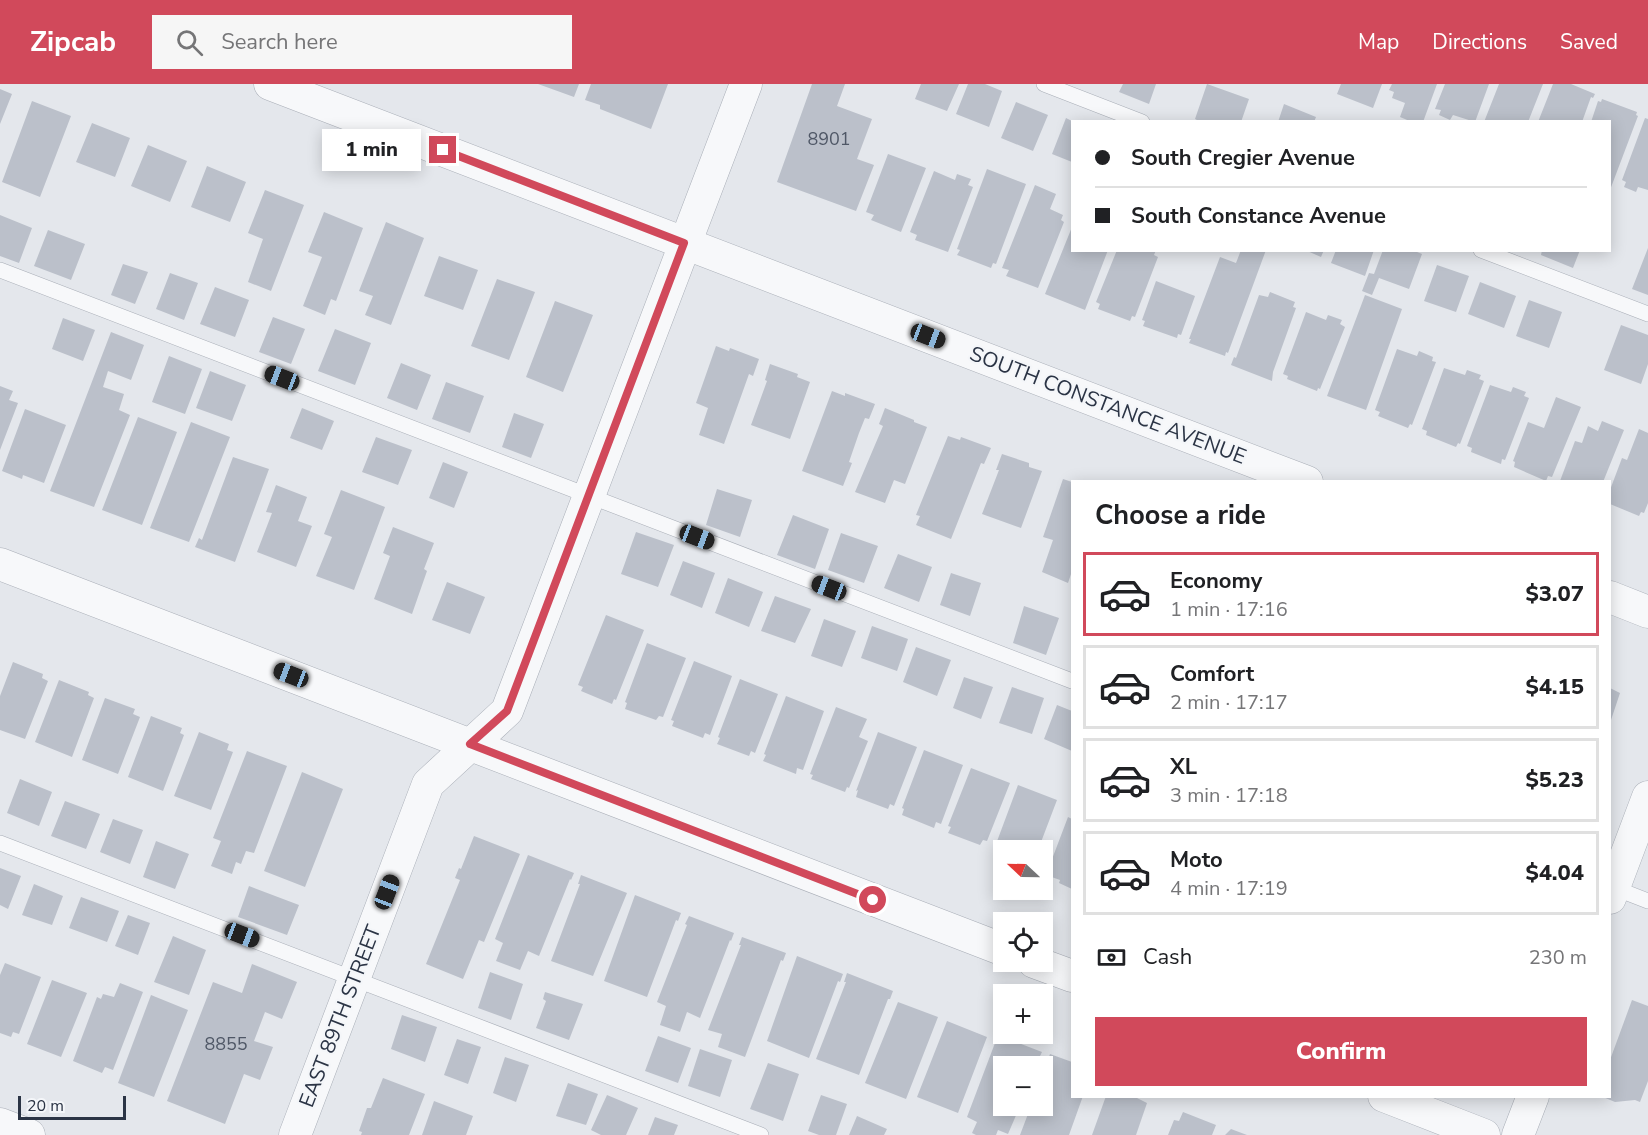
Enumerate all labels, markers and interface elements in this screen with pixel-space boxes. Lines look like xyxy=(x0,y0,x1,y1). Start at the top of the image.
search box xyxy=(152,15,572,69)
text: Zipcab xyxy=(30,23,116,61)
icon: search xyxy=(173,26,206,59)
text: Search here xyxy=(221,27,338,57)
text: Map xyxy=(1358,28,1399,56)
text: Directions xyxy=(1432,28,1527,56)
text: Saved xyxy=(1560,28,1618,56)
house number: 8901 xyxy=(807,127,851,151)
callout: 1 min xyxy=(323,129,422,171)
text: 1 min xyxy=(345,136,398,163)
route end xyxy=(429,136,456,163)
text: South Cregier Avenue xyxy=(1131,143,1355,173)
text: South Constance Avenue xyxy=(1131,201,1386,231)
car xyxy=(908,321,948,351)
street label: SOUTH CONSTANCE AVENUE xyxy=(966,339,1250,471)
car xyxy=(262,363,302,393)
text: Choose a ride xyxy=(1095,497,1266,534)
car xyxy=(677,522,717,552)
text: Economy xyxy=(1170,566,1262,596)
icon: car xyxy=(1098,567,1152,621)
car xyxy=(809,573,849,603)
text: $3.07 xyxy=(1525,579,1584,609)
text: 1 min · 17:16 xyxy=(1170,596,1288,623)
text: Comfort xyxy=(1170,659,1254,689)
car xyxy=(271,660,311,690)
icon: car xyxy=(1098,660,1152,714)
text: $4.15 xyxy=(1525,672,1584,702)
text: 2 min · 17:17 xyxy=(1170,689,1288,716)
text: XL xyxy=(1170,752,1197,782)
icon: car xyxy=(1098,753,1152,807)
text: $5.23 xyxy=(1525,765,1584,795)
text: 3 min · 17:18 xyxy=(1170,782,1288,809)
north arrow xyxy=(993,840,1053,900)
map controls xyxy=(993,840,1053,1116)
text: Moto xyxy=(1170,845,1223,875)
icon: car xyxy=(1098,846,1152,900)
text: $4.04 xyxy=(1525,858,1584,888)
car xyxy=(372,872,402,912)
text: 4 min · 17:19 xyxy=(1170,875,1288,902)
route start xyxy=(859,886,886,913)
button: locate xyxy=(993,912,1053,972)
car xyxy=(222,920,262,950)
street label: EAST 89TH STREET xyxy=(292,921,388,1111)
icon: cash xyxy=(1095,941,1128,974)
text: Cash xyxy=(1143,942,1192,972)
text: 230 m xyxy=(1529,944,1587,971)
button: + xyxy=(993,984,1053,1044)
button: Confirm xyxy=(1095,1017,1587,1086)
house number: 8855 xyxy=(204,1032,248,1056)
button: − xyxy=(993,1056,1053,1116)
scale bar xyxy=(18,1093,126,1120)
text: 20 m xyxy=(27,1095,64,1117)

